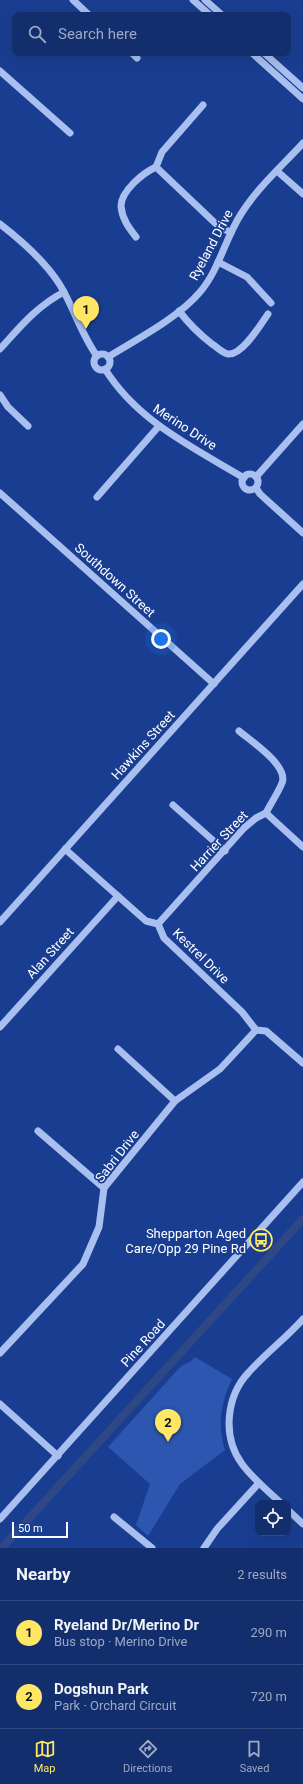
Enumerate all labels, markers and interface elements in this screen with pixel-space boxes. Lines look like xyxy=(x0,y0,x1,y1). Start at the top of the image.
search box xyxy=(12,12,291,56)
icon: search xyxy=(26,23,48,45)
text: Search here xyxy=(58,25,137,43)
street label: Ryeland Drive xyxy=(186,207,236,283)
pin: 1 xyxy=(73,296,99,329)
street label: Merino Drive xyxy=(150,401,220,453)
street label: Southdown Street xyxy=(72,540,158,620)
your location xyxy=(151,629,171,649)
street label: Hawkins Street xyxy=(108,708,178,782)
street label: Harrier Street xyxy=(187,808,251,874)
street label: Alan Street xyxy=(23,924,77,982)
street label: Kestrel Drive xyxy=(170,925,232,987)
street label: Sabri Drive xyxy=(92,1127,142,1185)
place label: Shepparton Aged Care/Opp 29 Pine Rd xyxy=(125,1226,246,1256)
bus stop icon: Shepparton Aged Care/Opp 29 Pine Rd xyxy=(248,1227,274,1253)
street label: Pine Road xyxy=(118,1316,168,1370)
pin: 2 xyxy=(155,1409,181,1442)
map controls xyxy=(255,1500,291,1536)
button: locate xyxy=(255,1500,291,1536)
scale bar xyxy=(12,1520,68,1539)
text: 50 m xyxy=(18,1522,43,1535)
text: Nearby xyxy=(16,1564,71,1584)
text: 2 results xyxy=(237,1567,287,1582)
text: Ryeland Dr/Merino Dr xyxy=(54,1616,199,1634)
text: 1 xyxy=(25,1625,33,1640)
text: 290 m xyxy=(250,1625,287,1640)
text: Bus stop · Merino Drive xyxy=(54,1634,187,1649)
text: Dogshun Park xyxy=(54,1680,149,1698)
text: 2 xyxy=(25,1689,33,1704)
text: 720 m xyxy=(250,1689,287,1704)
text: Park · Orchard Circuit xyxy=(54,1698,176,1713)
tab: Map xyxy=(34,1738,56,1775)
tab: Directions xyxy=(123,1738,172,1775)
tab: Saved xyxy=(240,1738,269,1775)

